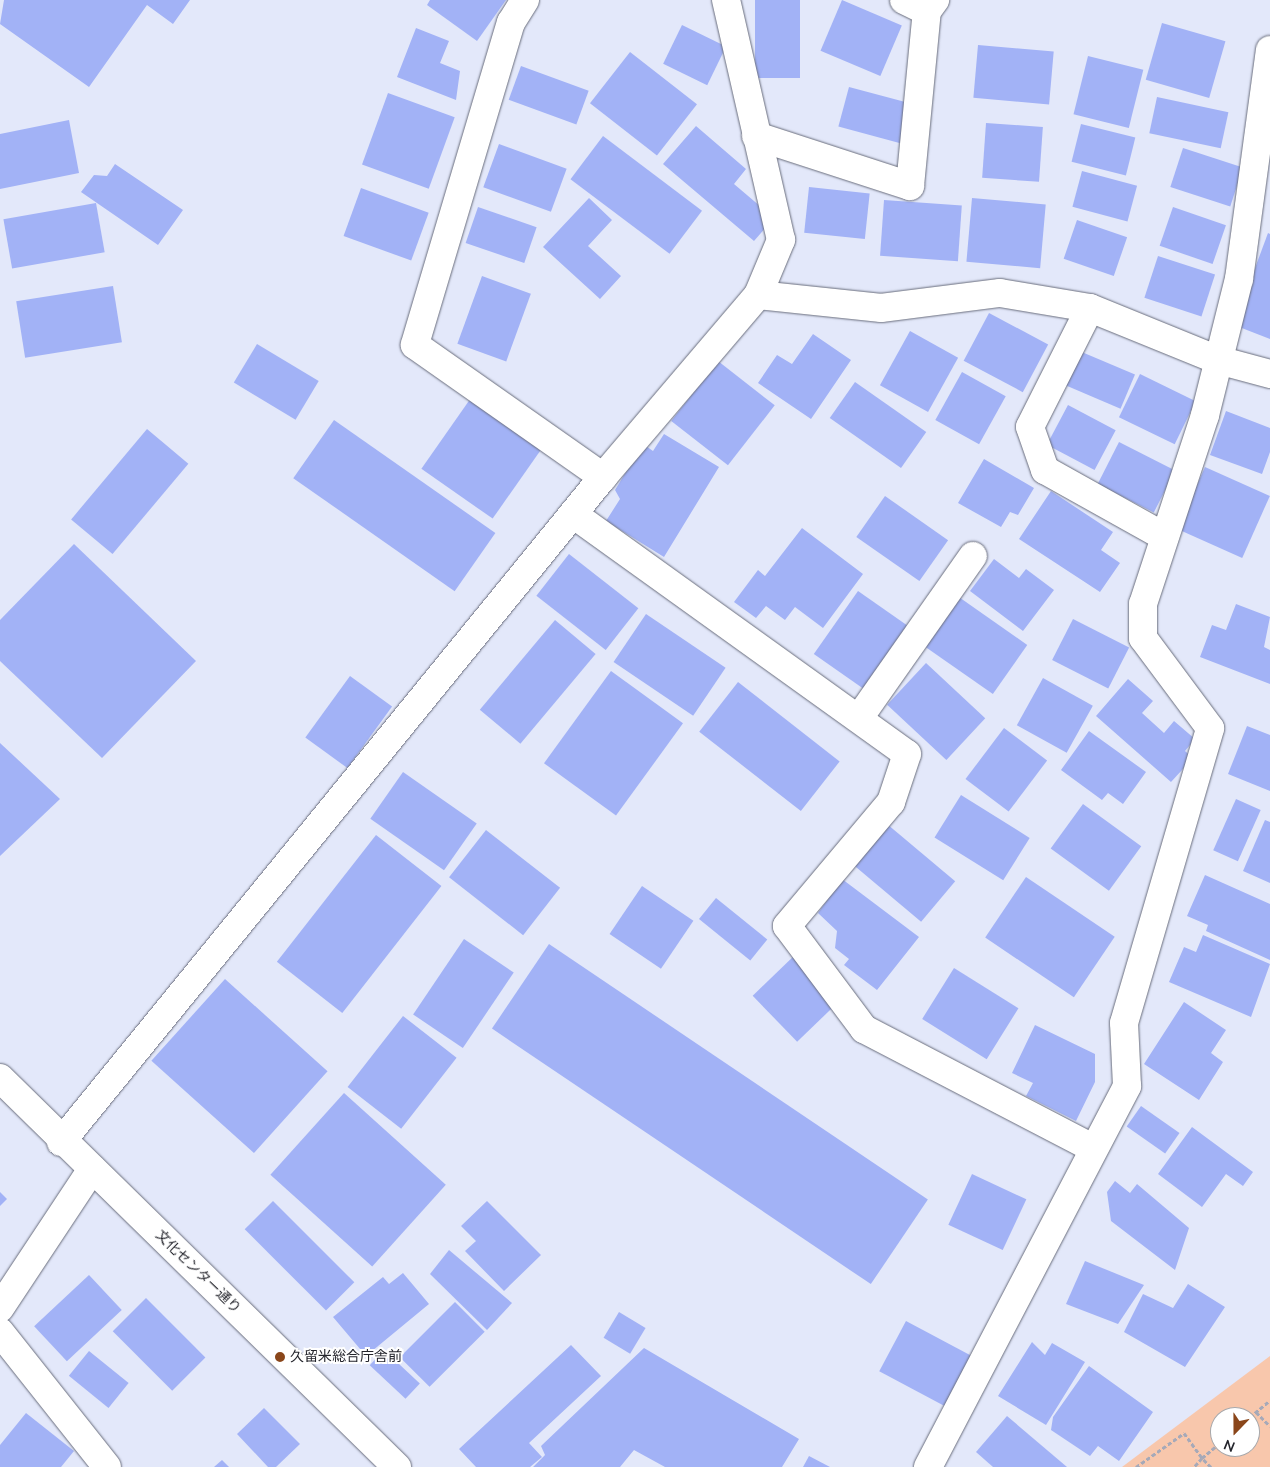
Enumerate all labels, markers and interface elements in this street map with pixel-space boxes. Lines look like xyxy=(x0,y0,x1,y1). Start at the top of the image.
street label: 文化センター通り xyxy=(152,1227,244,1317)
place label: 久留米総合庁舎前 xyxy=(290,1349,402,1365)
marker: 久留米総合庁舎前 xyxy=(274,1351,286,1363)
north arrow xyxy=(1210,1407,1260,1457)
text: N xyxy=(1221,1435,1238,1456)

